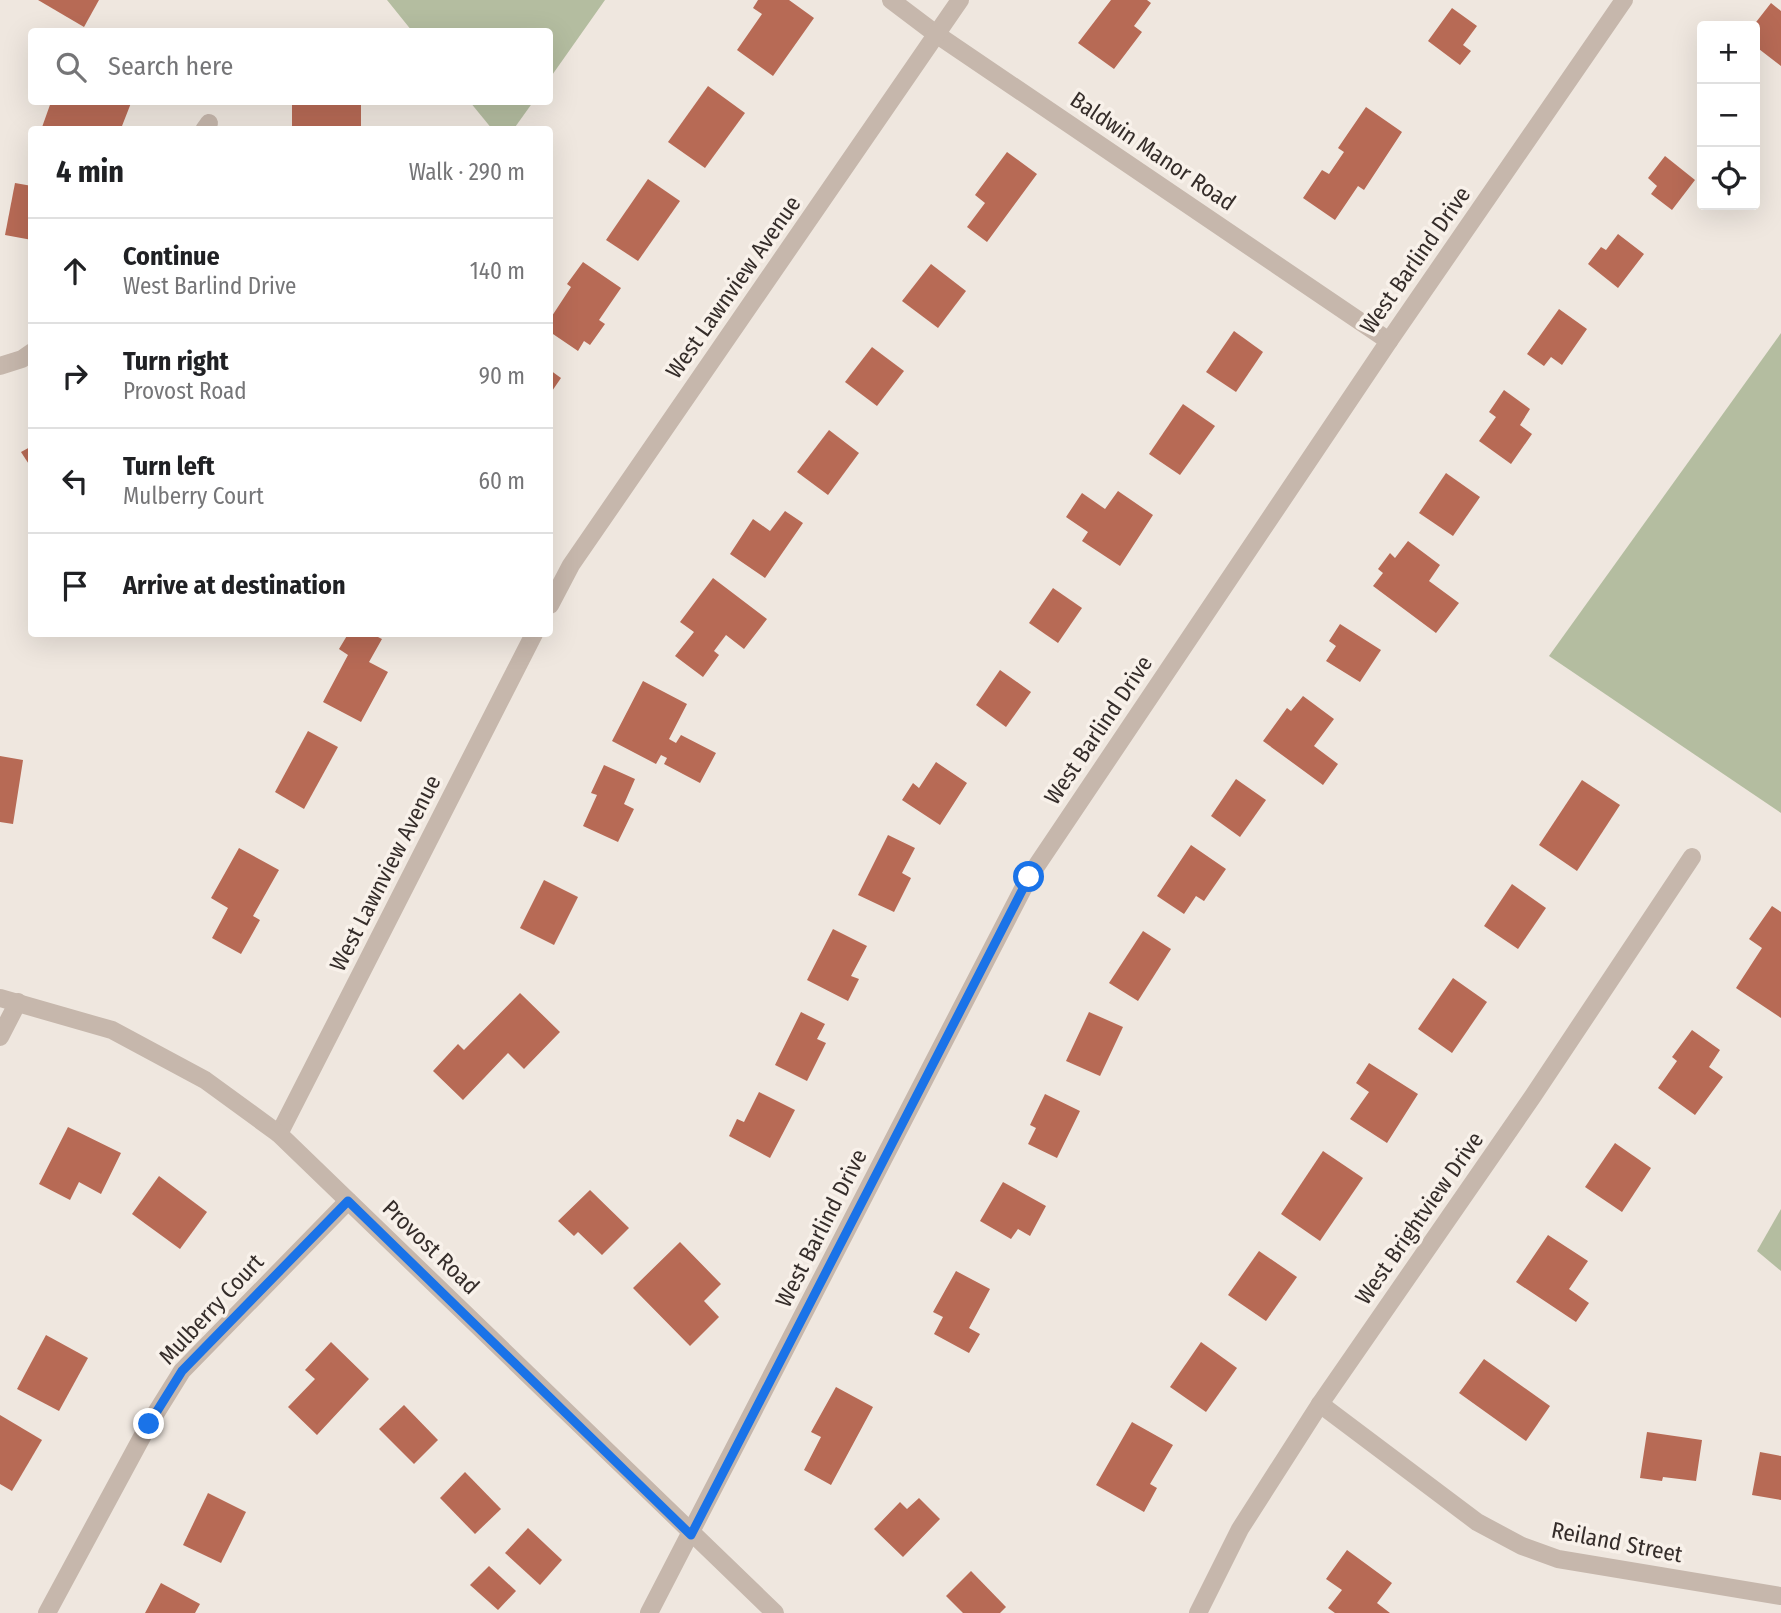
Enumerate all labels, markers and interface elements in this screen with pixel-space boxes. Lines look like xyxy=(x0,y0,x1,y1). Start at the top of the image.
map controls xyxy=(1697,21,1760,210)
button: + xyxy=(1697,21,1760,84)
search box xyxy=(28,28,553,105)
icon: search xyxy=(52,48,90,86)
text: Search here xyxy=(108,51,233,82)
button: − xyxy=(1697,84,1760,147)
street label: Baldwin Manor Road xyxy=(1065,85,1241,217)
button: locate xyxy=(1697,147,1760,210)
text: 4 min xyxy=(56,154,124,190)
text: Walk · 290 m xyxy=(409,158,525,186)
street label: West Barlind Drive xyxy=(1354,181,1476,339)
street label: West Lawnview Avenue xyxy=(660,190,806,384)
text: Continue xyxy=(123,241,220,272)
icon: ahead xyxy=(56,252,94,290)
text: 140 m xyxy=(470,257,525,285)
text: West Barlind Drive xyxy=(123,272,296,300)
text: Turn right xyxy=(123,346,229,377)
icon: right xyxy=(56,357,94,395)
text: 90 m xyxy=(479,362,525,390)
text: Provost Road xyxy=(123,377,247,405)
text: Turn left xyxy=(123,451,215,482)
icon: left xyxy=(56,462,94,500)
text: 60 m xyxy=(479,467,525,495)
text: Mulberry Court xyxy=(123,482,264,510)
icon: arrive xyxy=(56,567,94,605)
text: Arrive at destination xyxy=(123,570,346,601)
street label: West Barlind Drive xyxy=(1038,650,1158,810)
street label: West Lawnview Avenue xyxy=(323,770,447,976)
route start xyxy=(1013,861,1044,892)
street label: West Brightview Drive xyxy=(1349,1126,1489,1310)
street label: West Barlind Drive xyxy=(769,1144,873,1312)
street label: Provost Road xyxy=(377,1194,485,1300)
street label: Mulberry Court xyxy=(153,1248,270,1370)
route end xyxy=(133,1408,164,1439)
street label: Reiland Street xyxy=(1549,1516,1685,1569)

